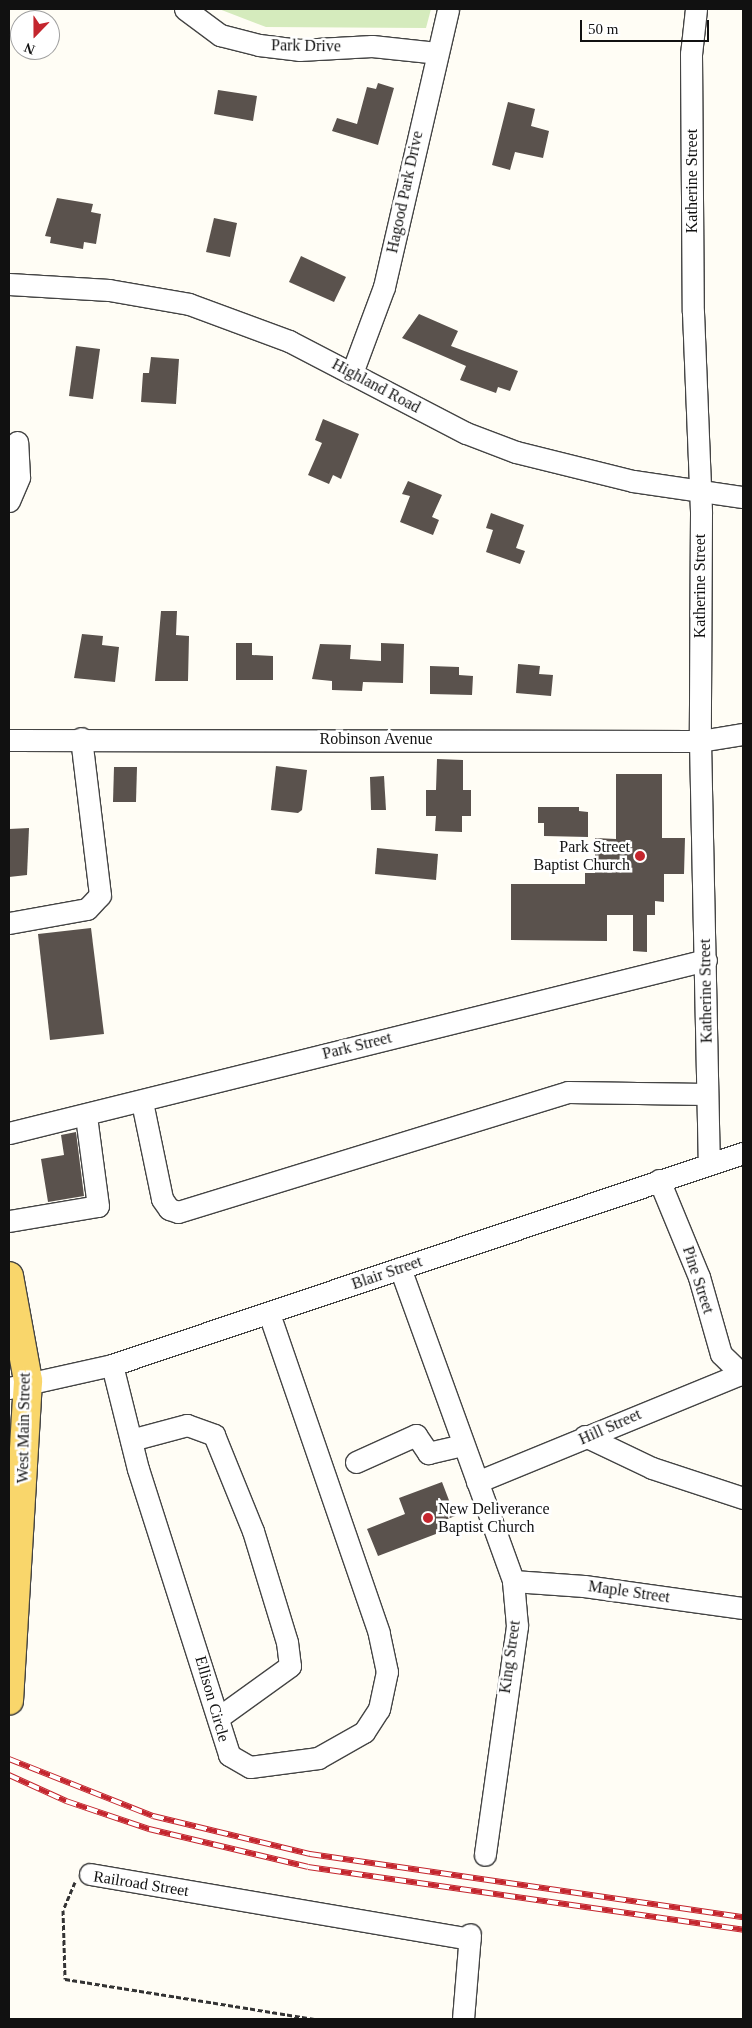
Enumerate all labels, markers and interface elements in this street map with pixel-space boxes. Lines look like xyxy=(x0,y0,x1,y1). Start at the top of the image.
north arrow xyxy=(10,10,60,60)
scale bar xyxy=(582,10,711,42)
text: 50 m xyxy=(588,21,618,37)
street label: Park Drive xyxy=(271,36,341,56)
text: N xyxy=(22,40,37,57)
street label: Hagood Park Drive xyxy=(383,129,427,255)
street label: Katherine Street xyxy=(682,129,702,233)
street label: Highland Road xyxy=(329,355,423,417)
street label: Katherine Street xyxy=(690,534,710,638)
street label: Robinson Avenue xyxy=(319,729,433,749)
place label: Park Street Baptist Church xyxy=(534,837,630,875)
marker: Park Street Baptist Church xyxy=(634,850,646,862)
street label: Katherine Street xyxy=(695,939,717,1043)
street label: Park Street xyxy=(320,1028,394,1064)
street label: Pine Street xyxy=(678,1244,718,1316)
street label: Blair Street xyxy=(349,1252,425,1294)
street label: West Main Street xyxy=(13,1372,35,1484)
street label: Hill Street xyxy=(576,1405,644,1449)
place label: New Deliverance Baptist Church xyxy=(438,1499,549,1537)
marker: New Deliverance Baptist Church xyxy=(422,1512,434,1524)
street label: Maple Street xyxy=(587,1577,671,1607)
street label: King Street xyxy=(495,1619,525,1695)
street label: Ellison Circle xyxy=(191,1654,233,1744)
street label: Railroad Street xyxy=(92,1867,190,1901)

